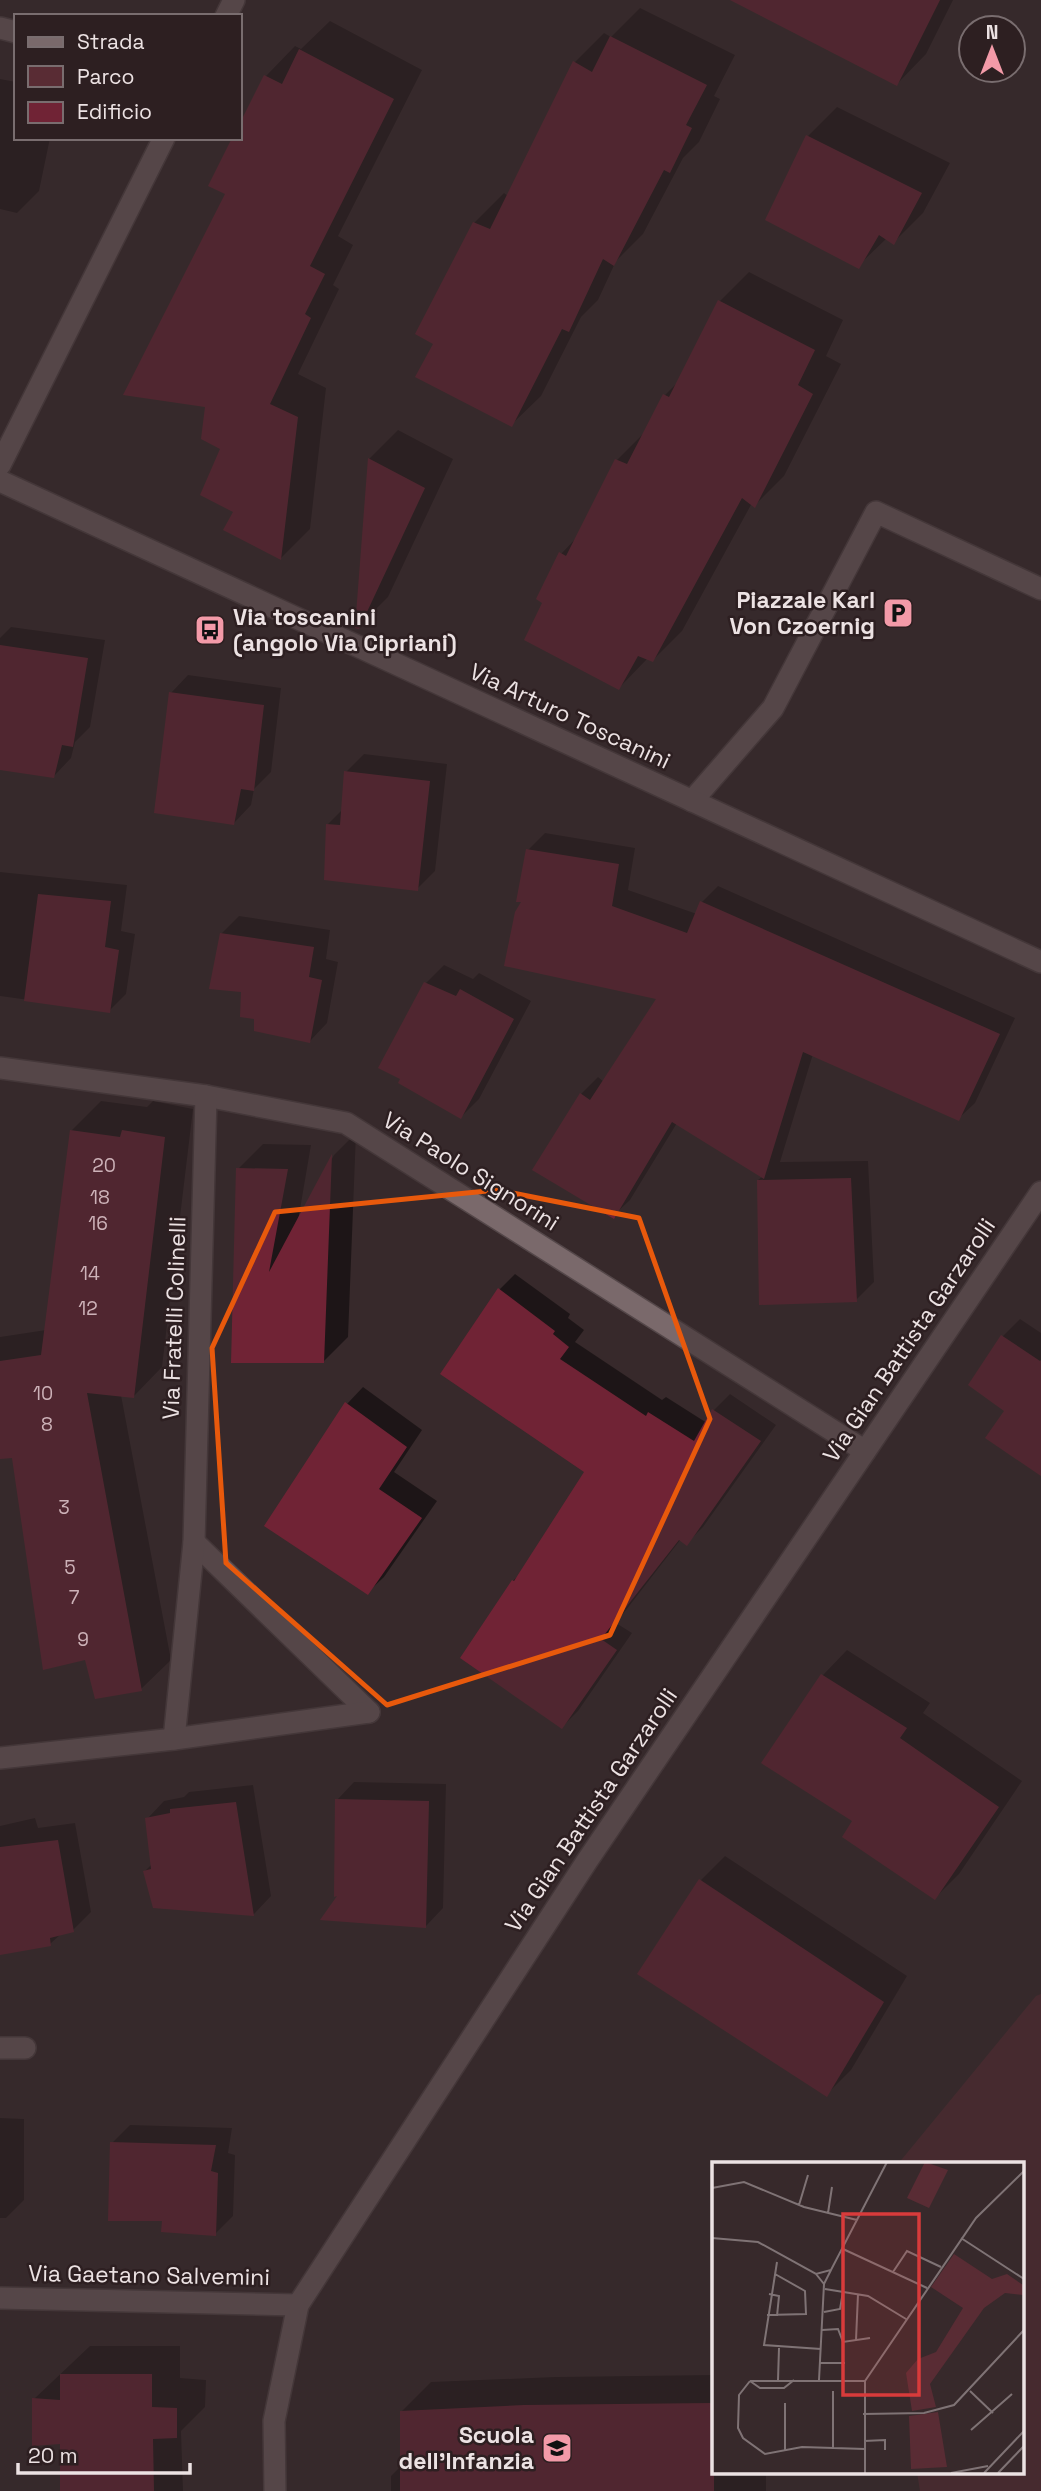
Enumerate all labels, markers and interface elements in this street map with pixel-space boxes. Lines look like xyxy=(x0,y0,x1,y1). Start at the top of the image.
legend xyxy=(14,14,242,140)
north arrow xyxy=(957,14,1027,84)
text: N xyxy=(986,20,998,45)
text: Strada xyxy=(77,28,144,55)
text: Parco xyxy=(77,63,135,90)
text: Edificio xyxy=(77,98,152,125)
place label: Piazzale Karl Von Czoernig xyxy=(729,585,875,641)
parking icon: Piazzale Karl Von Czoernig xyxy=(881,596,915,630)
place label: Via toscanini (angolo Via Cipriani) xyxy=(233,602,457,658)
bus stop icon: Via toscanini (angolo Via Cipriani) xyxy=(193,613,227,647)
street label: Via Arturo Toscanini xyxy=(465,656,675,776)
street label: Via Paolo Signorini xyxy=(377,1105,565,1237)
house number: 20 xyxy=(92,1153,116,1178)
house number: 18 xyxy=(90,1185,110,1210)
house number: 16 xyxy=(88,1211,108,1236)
street label: Via Gian Battista Garzarolli xyxy=(816,1212,1002,1468)
street label: Via Fratelli Colinelli xyxy=(155,1216,193,1420)
house number: 14 xyxy=(80,1261,100,1286)
house number: 12 xyxy=(78,1296,98,1321)
house number: 10 xyxy=(33,1381,53,1406)
house number: 8 xyxy=(41,1412,53,1437)
house number: 3 xyxy=(58,1495,70,1520)
house number: 5 xyxy=(64,1555,76,1580)
house number: 7 xyxy=(69,1585,80,1610)
house number: 9 xyxy=(77,1627,89,1652)
street label: Via Gian Battista Garzarolli xyxy=(498,1682,684,1938)
inset map xyxy=(712,2162,1024,2474)
street label: Via Gaetano Salvemini xyxy=(28,2258,270,2292)
place label: Scuola dell'Infanzia xyxy=(399,2420,534,2476)
school or university icon: Scuola dell'Infanzia xyxy=(540,2431,574,2465)
scale bar xyxy=(18,2432,189,2476)
text: 20 m xyxy=(28,2442,78,2469)

